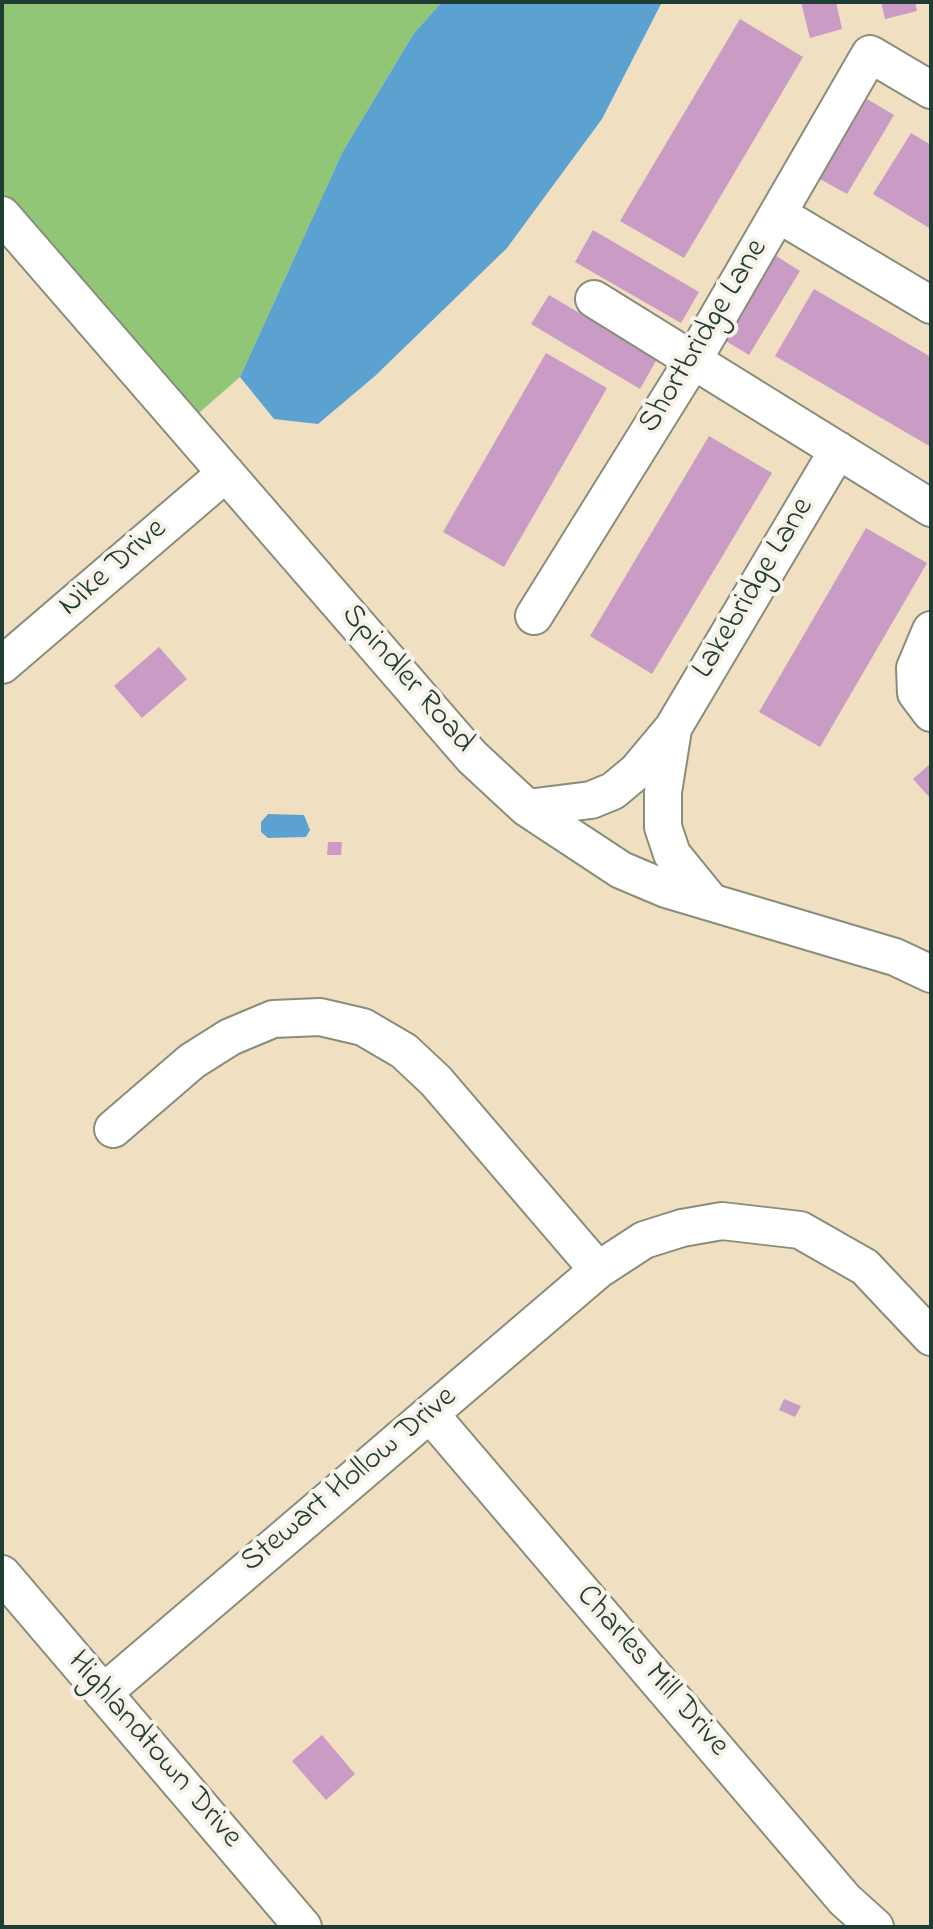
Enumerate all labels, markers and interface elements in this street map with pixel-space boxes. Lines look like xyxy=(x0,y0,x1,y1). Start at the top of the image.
street label: Shortbridge Lane xyxy=(632,233,778,441)
street label: Lakebridge Lane xyxy=(686,492,824,686)
street label: Nike Drive xyxy=(52,512,176,626)
street label: Spindler Road xyxy=(331,598,481,762)
street label: Stewart Hollow Drive xyxy=(234,1380,466,1582)
street label: Charles Mill Drive xyxy=(566,1578,736,1766)
street label: Highlandtown Drive xyxy=(57,1645,249,1857)

